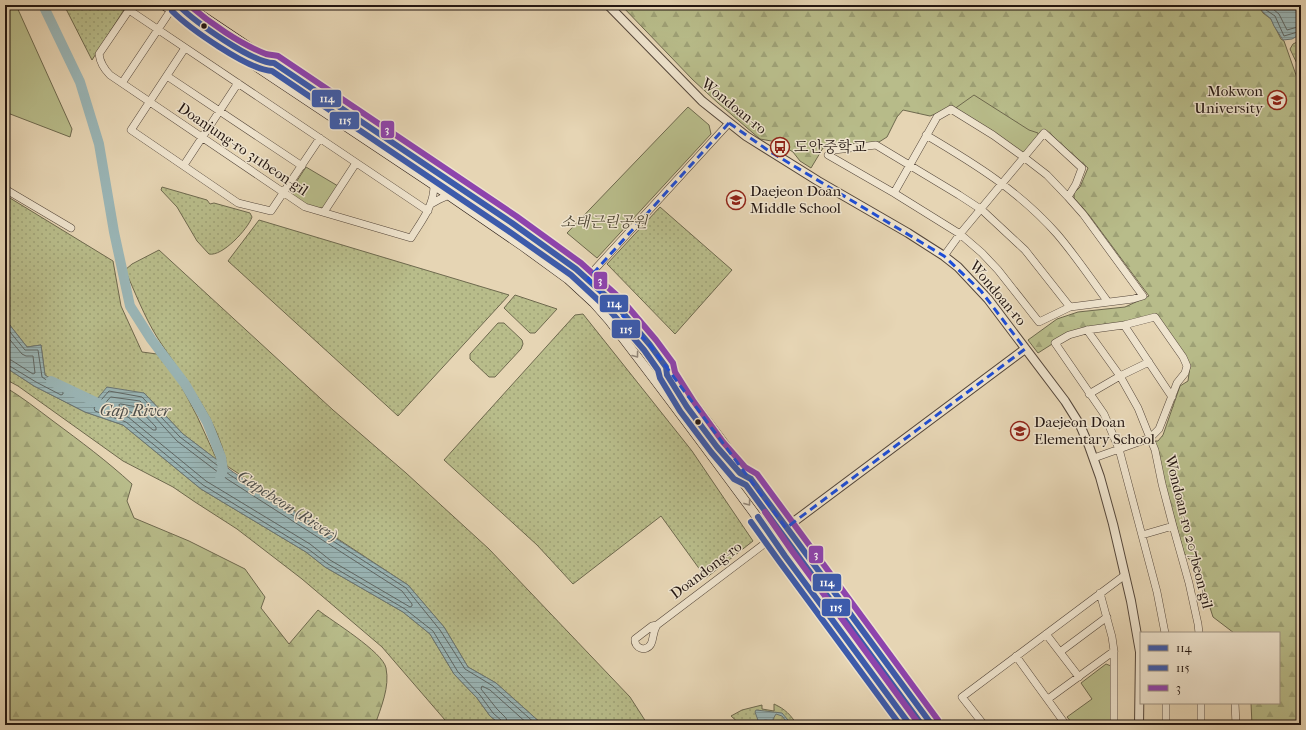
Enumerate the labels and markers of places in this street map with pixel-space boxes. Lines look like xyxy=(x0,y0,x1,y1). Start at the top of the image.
unlabelled marker xyxy=(199,21,209,31)
place label: Mokwon University xyxy=(1194,82,1264,117)
school or university icon: Mokwon University xyxy=(1266,89,1288,111)
bus stop icon: 도안중학교 xyxy=(769,136,791,158)
place label: 도안중학교 xyxy=(794,138,867,156)
place label: Daejeon Doan Middle School xyxy=(750,182,841,217)
school or university icon: Daejeon Doan Middle School xyxy=(725,189,747,211)
place label: Daejeon Doan Elementary School xyxy=(1034,413,1155,448)
unlabelled marker xyxy=(693,417,703,427)
school or university icon: Daejeon Doan Elementary School xyxy=(1009,420,1031,442)

